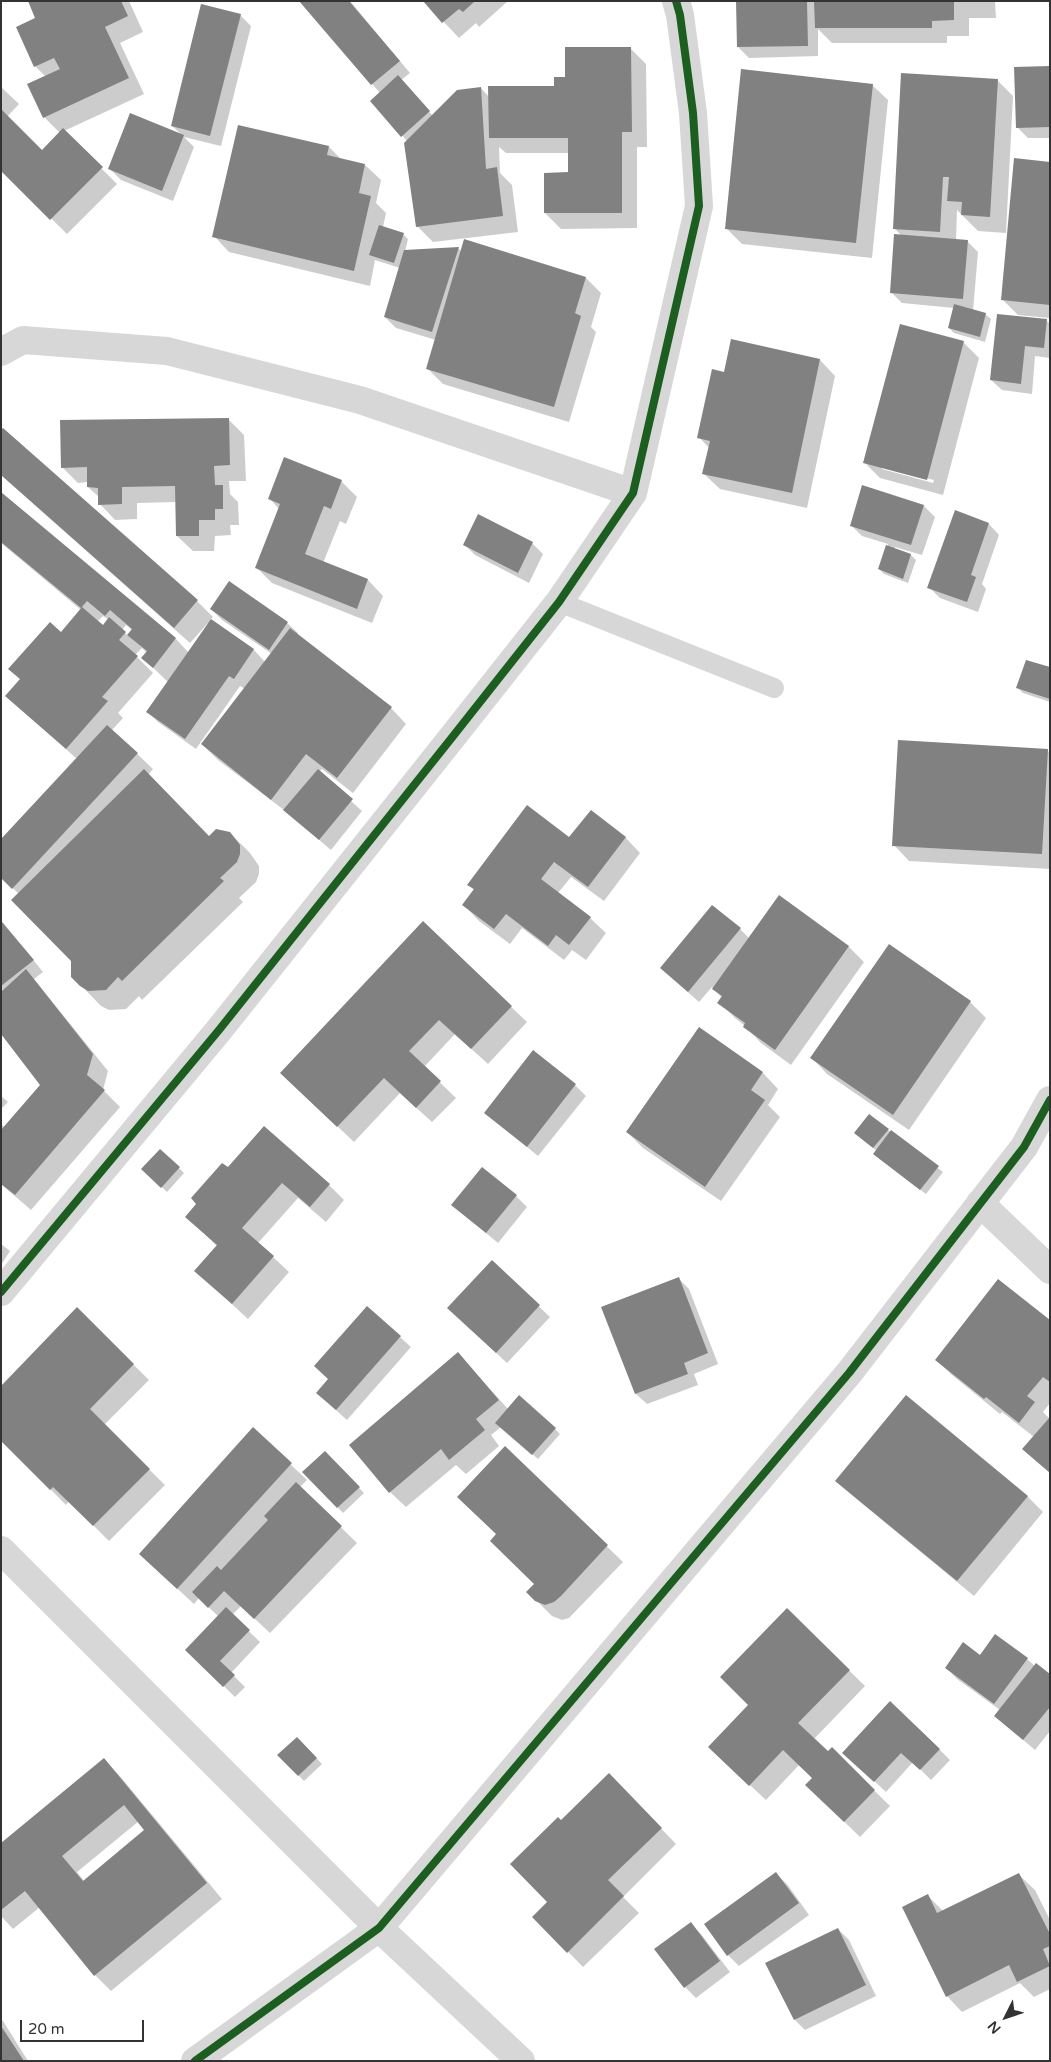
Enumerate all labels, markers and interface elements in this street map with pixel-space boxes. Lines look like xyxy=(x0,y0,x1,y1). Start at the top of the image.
north arrow xyxy=(981,1992,1031,2042)
scale bar xyxy=(22,2010,146,2042)
text: N xyxy=(984,2017,1004,2037)
text: 20 m xyxy=(28,2020,65,2038)

